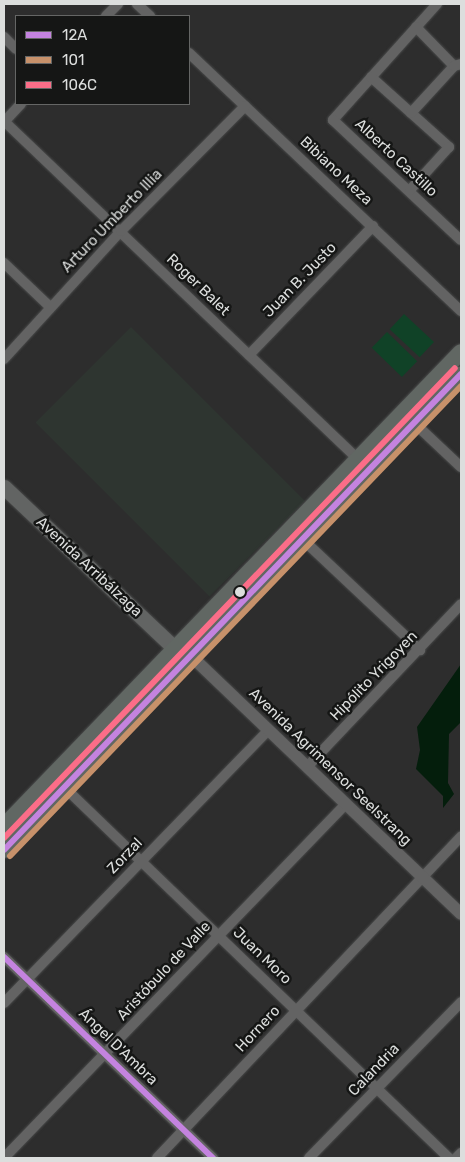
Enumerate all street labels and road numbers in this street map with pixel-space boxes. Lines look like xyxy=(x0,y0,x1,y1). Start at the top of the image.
street label: Alberto Castillo xyxy=(351,115,441,201)
street label: Bibiano Meza xyxy=(296,133,376,209)
street label: Arturo Umberto Illia xyxy=(58,166,166,276)
street label: Juan B. Justo xyxy=(260,239,340,321)
street label: Roger Balet xyxy=(163,250,233,320)
street label: Avenida Arribálzaga xyxy=(32,513,146,621)
street label: Hipólito Yrigoyen xyxy=(327,627,421,725)
street label: Avenida Agrimensor Seelstrang xyxy=(245,684,415,850)
street label: Zorzal xyxy=(104,834,146,878)
street label: Aristóbulo de Valle xyxy=(113,918,215,1024)
street label: Juan Moro xyxy=(229,924,295,988)
street label: Hornero xyxy=(232,1002,284,1056)
street label: Ángel D'Ambra xyxy=(75,1005,161,1089)
street label: Calandria xyxy=(345,1040,403,1100)

